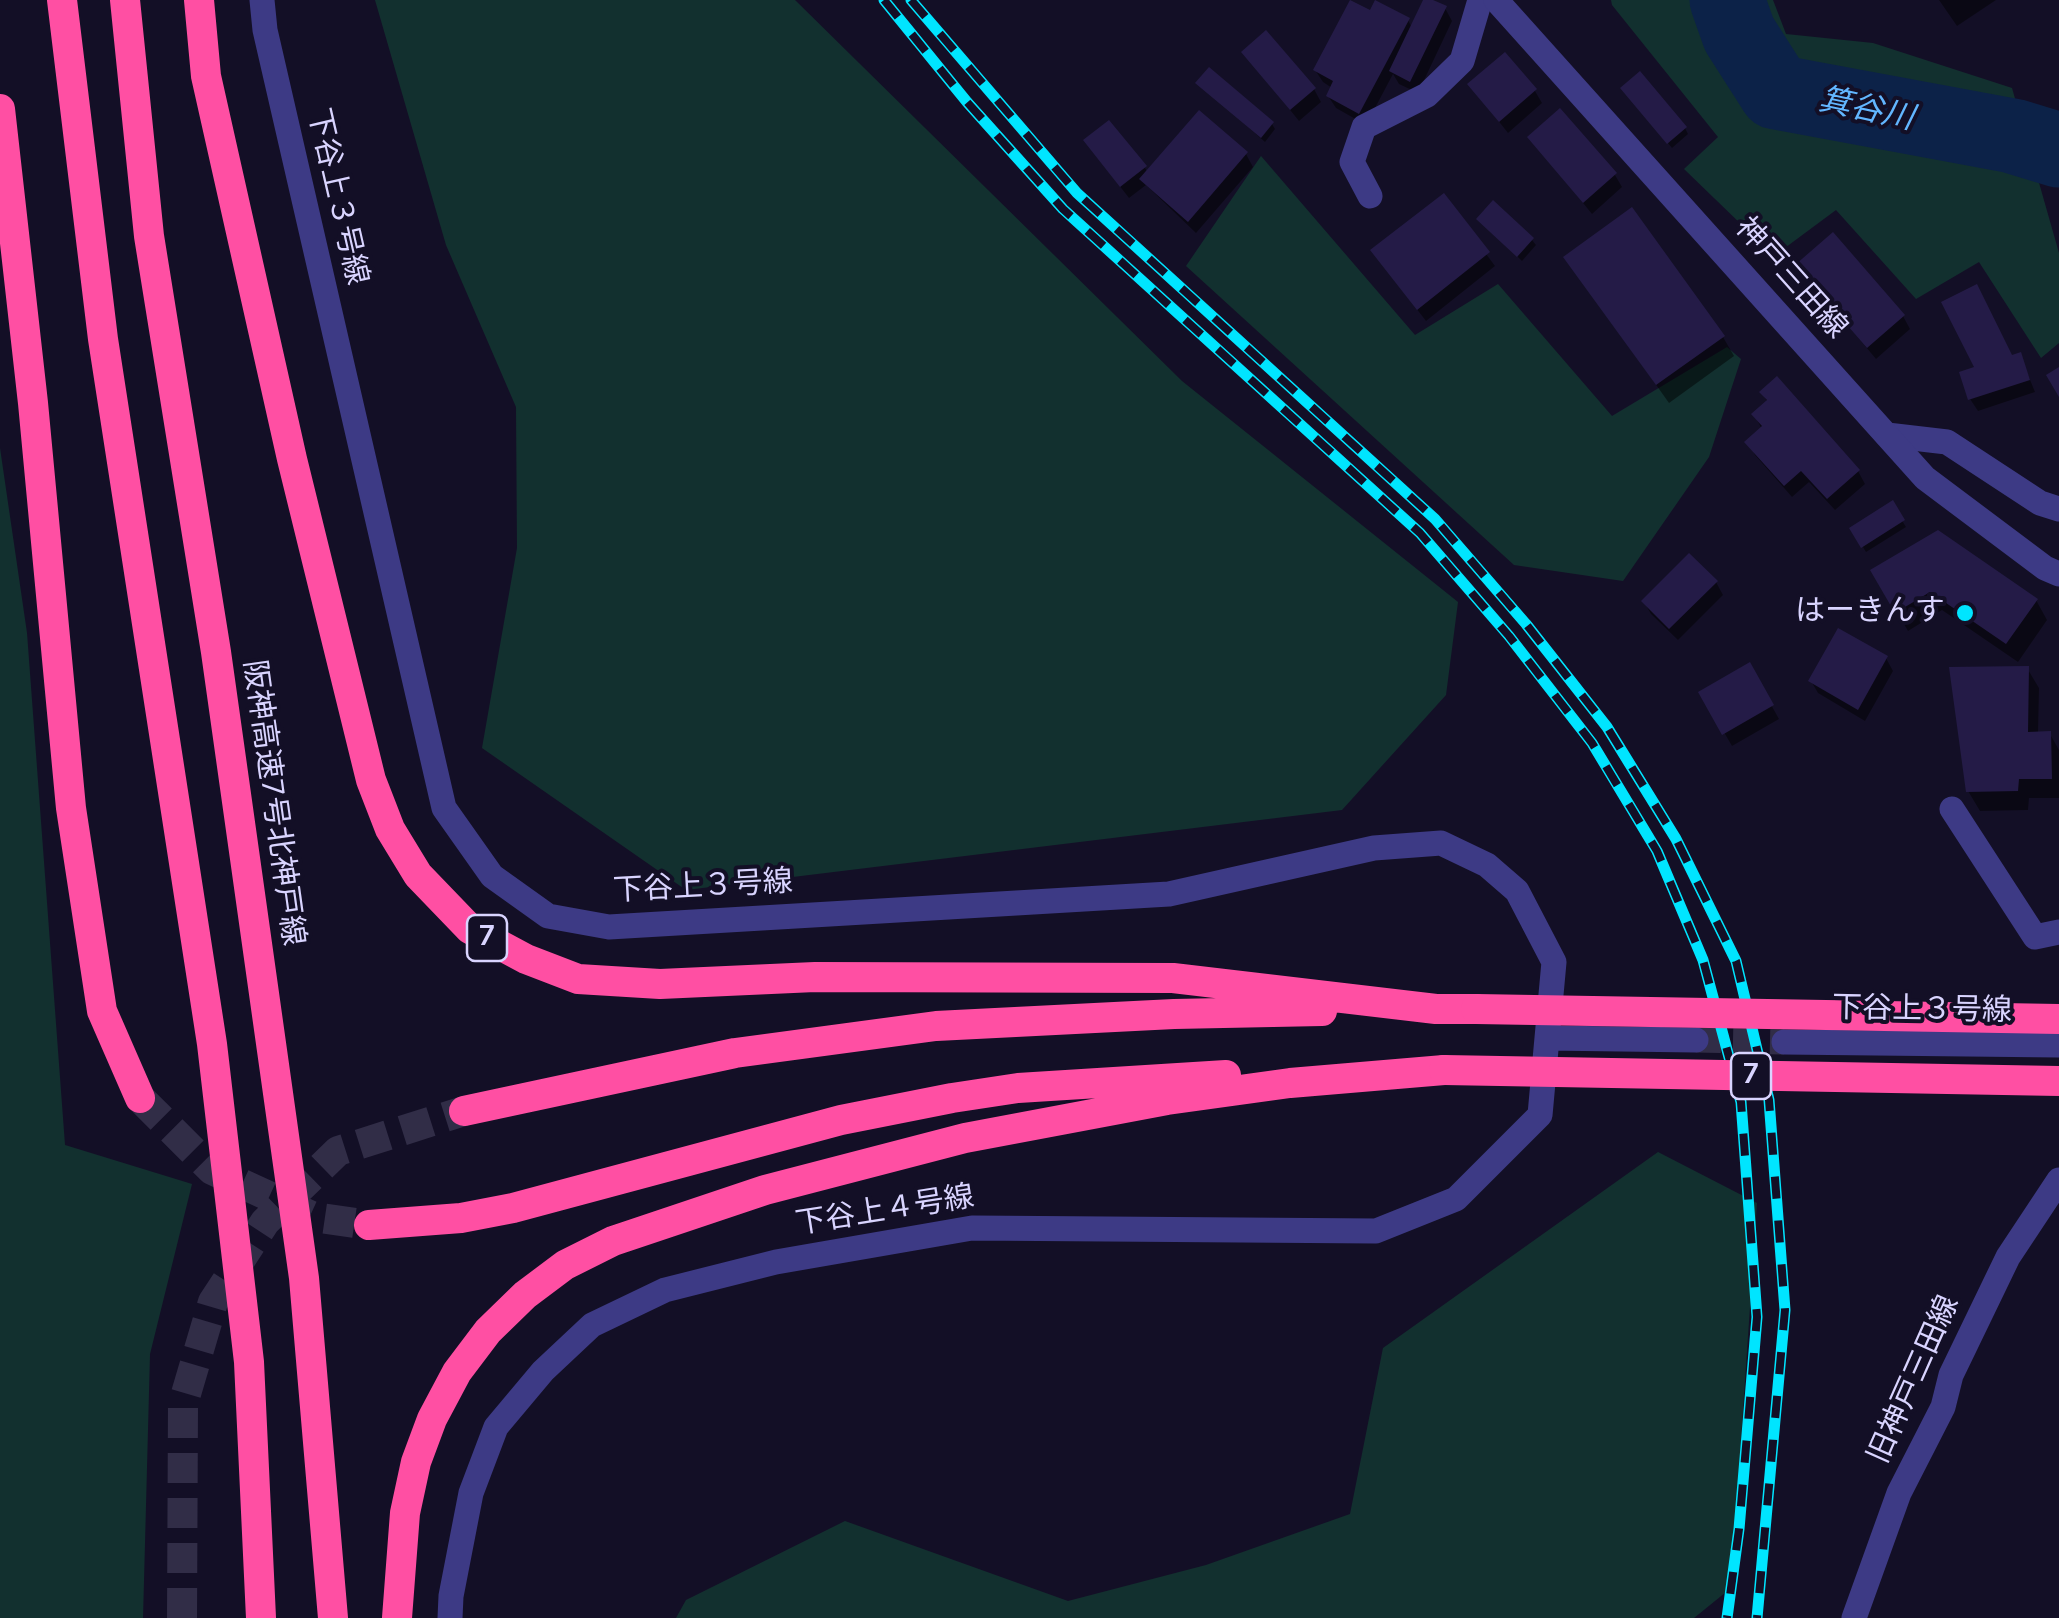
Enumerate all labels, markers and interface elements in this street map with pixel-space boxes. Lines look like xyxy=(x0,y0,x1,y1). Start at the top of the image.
water label: 箕谷川 xyxy=(1815,82,1917,140)
street label: 下谷上３号線 xyxy=(298,105,374,289)
street label: 神戸三田線 xyxy=(1726,211,1854,347)
place label: はーきんす xyxy=(1795,595,1945,631)
marker: はーきんす xyxy=(1954,602,1976,624)
street label: 阪神高速7号北神戸線 xyxy=(234,658,310,948)
street label: 下谷上３号線 xyxy=(612,865,794,911)
road number: 7 xyxy=(467,915,507,961)
street label: 下谷上３号線 xyxy=(1832,991,2012,1031)
road number: 7 xyxy=(1731,1053,1771,1099)
street label: 下谷上４号線 xyxy=(793,1180,977,1244)
street label: 旧神戸三田線 xyxy=(1862,1290,1968,1470)

